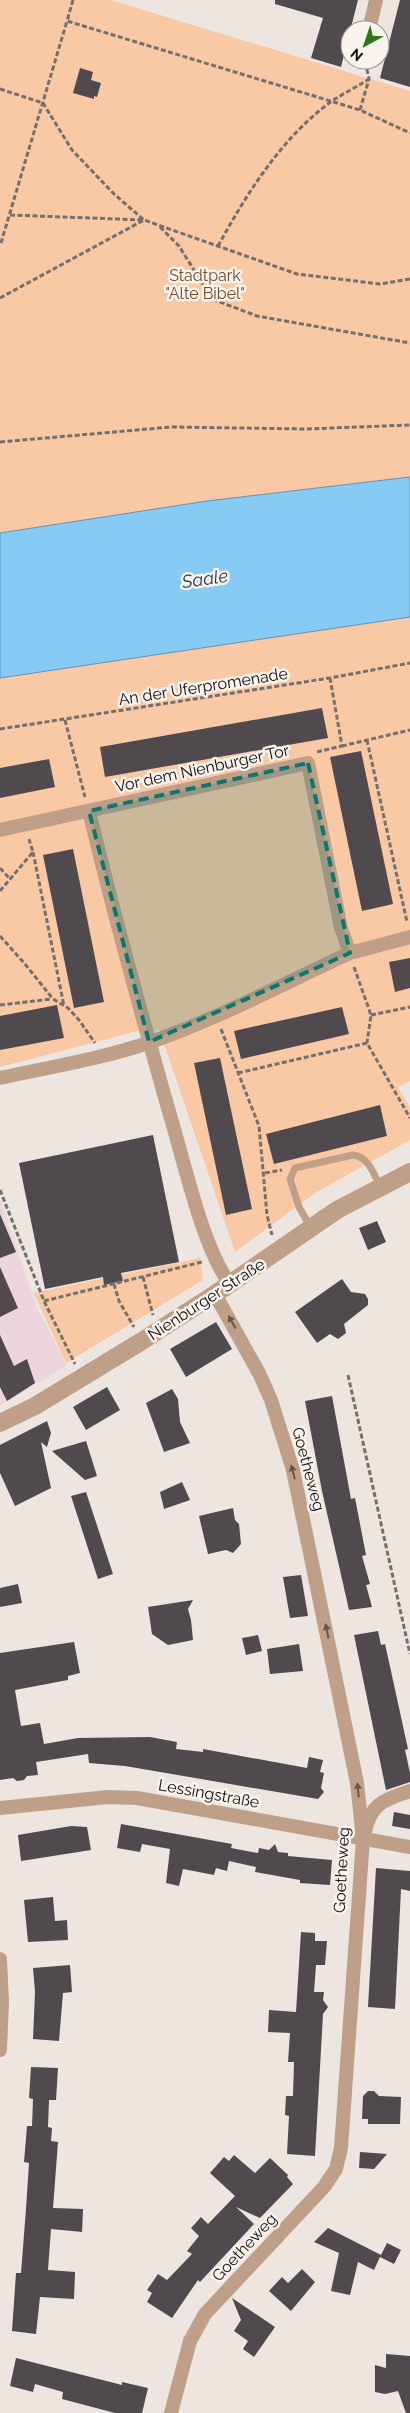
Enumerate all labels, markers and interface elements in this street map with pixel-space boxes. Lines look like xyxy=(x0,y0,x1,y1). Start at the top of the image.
north arrow xyxy=(340,20,390,70)
text: N xyxy=(347,45,366,65)
park label: Stadtpark "Alte Bibel" xyxy=(165,266,245,303)
water label: Saale xyxy=(180,565,230,592)
street label: An der Uferpromenade xyxy=(117,664,289,709)
street label: Vor dem Nienburger Tor xyxy=(113,741,291,796)
street label: Nienburger Straße xyxy=(144,1255,268,1344)
one-way arrow xyxy=(227,1316,236,1329)
street label: Goetheweg xyxy=(288,1425,329,1513)
one-way arrow xyxy=(289,1464,297,1479)
one-way arrow xyxy=(322,1623,330,1639)
street label: Lessingstraße xyxy=(157,1775,261,1812)
one-way arrow xyxy=(354,1782,362,1798)
street label: Goetheweg xyxy=(330,1827,353,1914)
street label: Goetheweg xyxy=(208,2209,281,2285)

